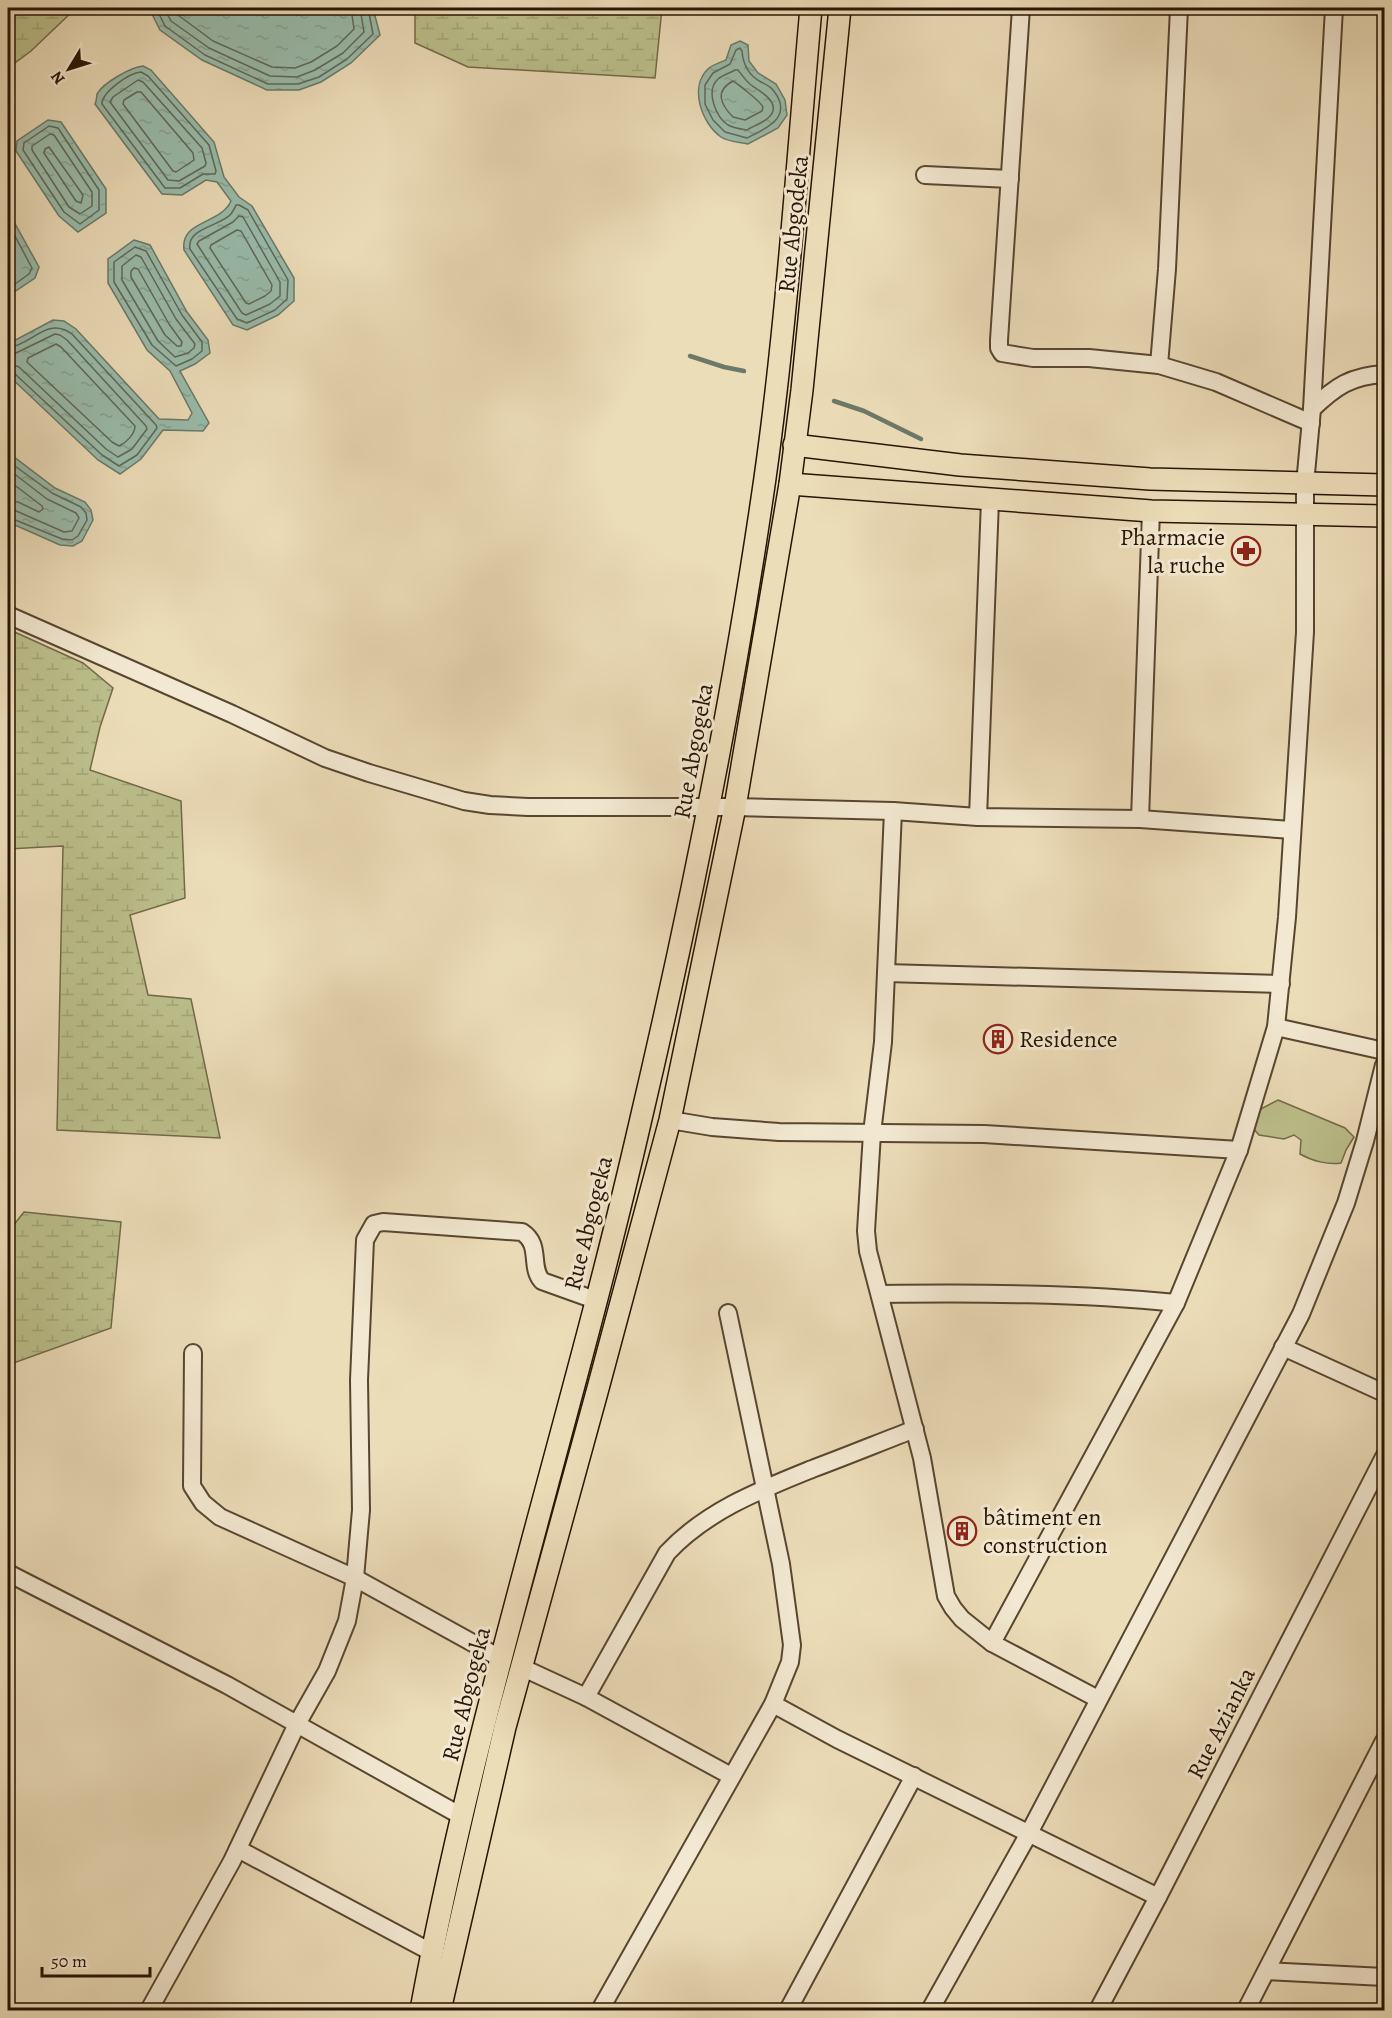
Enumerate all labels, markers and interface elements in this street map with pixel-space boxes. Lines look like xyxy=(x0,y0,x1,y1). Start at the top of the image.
north arrow xyxy=(39,39,99,99)
text: N xyxy=(45,66,70,89)
street label: Rue Abgodeka xyxy=(770,153,816,295)
place label: Pharmacie la ruche xyxy=(1120,521,1225,581)
pharmacy icon: Pharmacie la ruche xyxy=(1230,535,1262,567)
street label: Rue Abgogeka xyxy=(665,680,721,822)
building icon: Residence xyxy=(982,1023,1014,1055)
place label: Residence xyxy=(1019,1023,1117,1055)
street label: Rue Abgogeka xyxy=(556,1152,620,1294)
place label: bâtiment en construction xyxy=(983,1501,1108,1561)
building icon: bâtiment en construction xyxy=(946,1515,978,1547)
street label: Rue Abgogeka xyxy=(434,1623,498,1765)
street label: Rue Azianka xyxy=(1179,1661,1263,1784)
scale bar xyxy=(42,1940,150,1978)
text: 50 m xyxy=(51,1949,87,1973)

